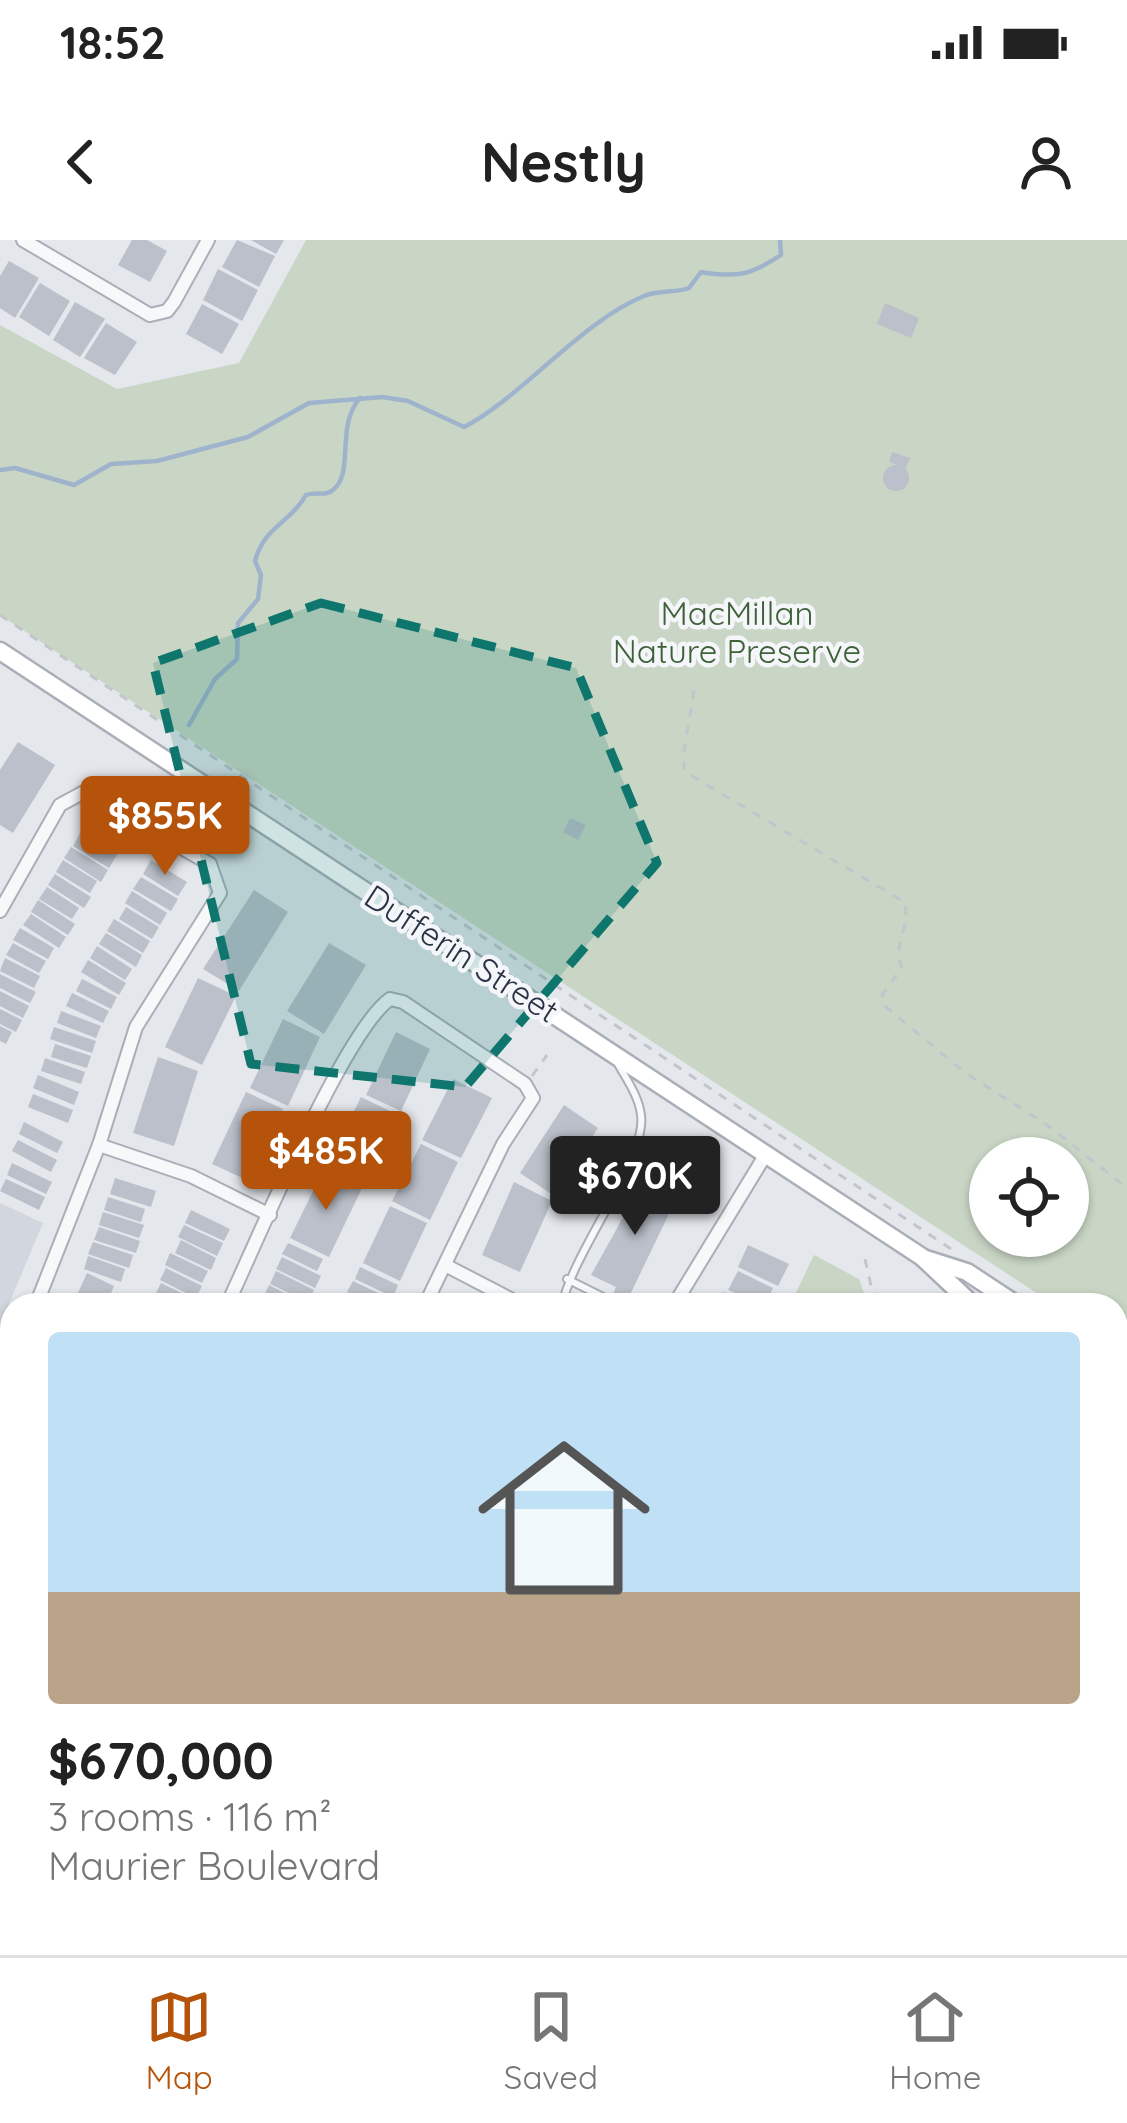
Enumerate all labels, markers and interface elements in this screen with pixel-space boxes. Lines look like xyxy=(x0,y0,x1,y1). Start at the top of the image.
text: 18:52 xyxy=(60,14,166,70)
text: Nestly xyxy=(481,128,646,196)
icon: back xyxy=(48,129,114,195)
icon: person xyxy=(1013,129,1079,195)
park label: MacMillan Nature Preserve xyxy=(613,592,861,671)
pin: $855K xyxy=(81,776,249,878)
text: $855K xyxy=(107,790,223,839)
street label: Dufferin Street xyxy=(357,875,567,1031)
pin: $485K xyxy=(242,1111,410,1213)
text: $485K xyxy=(268,1125,384,1174)
pin: $670K xyxy=(551,1136,719,1238)
map controls xyxy=(969,1137,1089,1257)
button: locate xyxy=(969,1137,1089,1257)
text: $670K xyxy=(577,1150,693,1199)
icon: home xyxy=(456,1410,672,1626)
text: $670,000 xyxy=(48,1728,274,1792)
text: 3 rooms · 116 m² xyxy=(48,1792,332,1841)
text: Maurier Boulevard xyxy=(48,1841,380,1890)
tab: Map xyxy=(146,1984,213,2097)
tab: Saved xyxy=(504,1984,598,2097)
tab: Home xyxy=(889,1984,981,2097)

